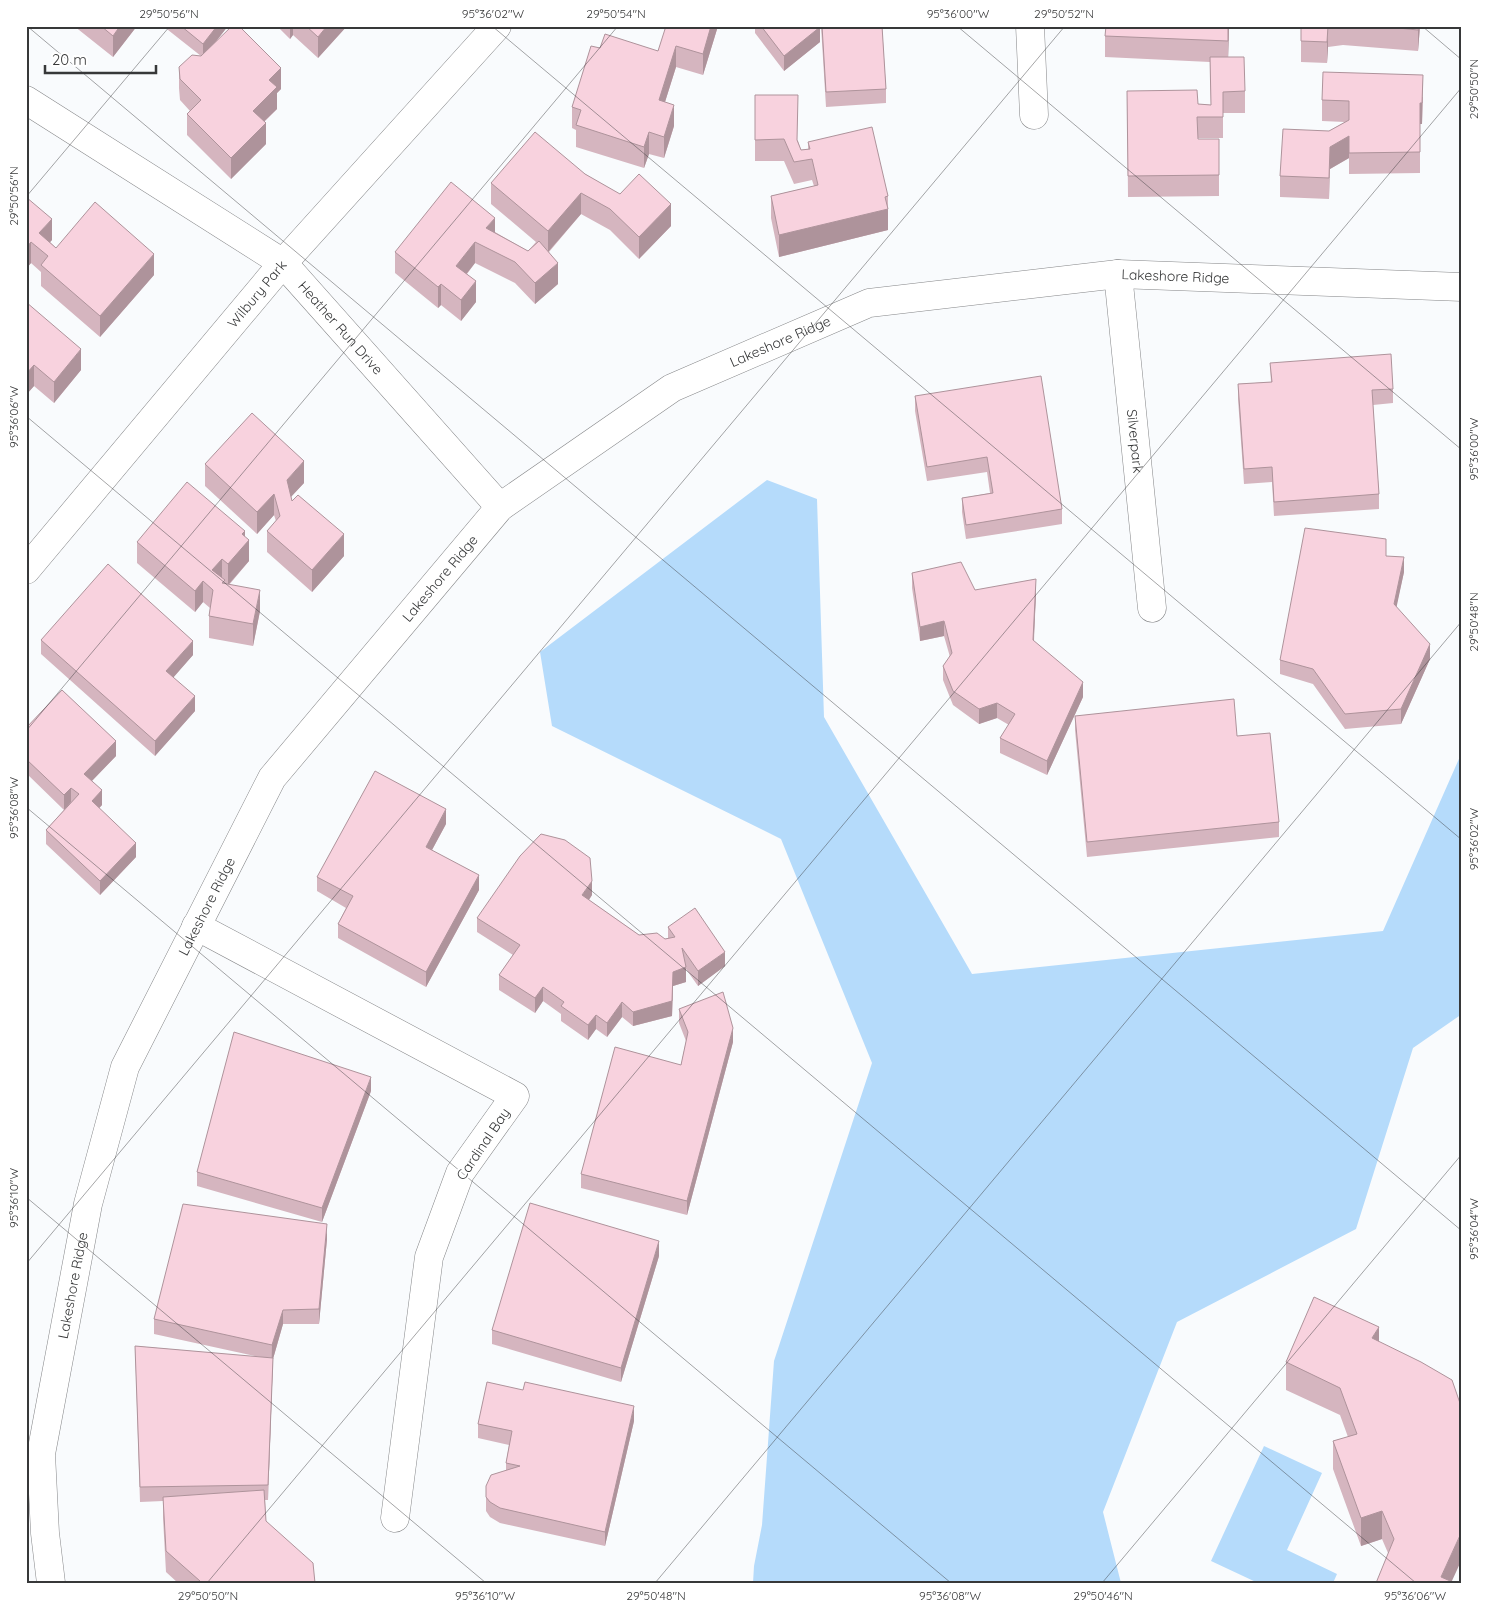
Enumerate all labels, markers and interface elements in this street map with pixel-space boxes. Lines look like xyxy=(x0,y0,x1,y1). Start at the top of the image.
text: 29°50'56"N xyxy=(139,6,199,21)
text: 95°36'02"W xyxy=(462,6,525,21)
text: 29°50'54"N xyxy=(586,6,646,21)
text: 95°36'00"W xyxy=(927,6,990,21)
text: 29°50'52"N xyxy=(1034,6,1094,21)
scale bar xyxy=(45,42,156,74)
text: 20 m xyxy=(52,50,87,69)
text: 29°50'50"N xyxy=(1466,59,1481,119)
text: 29°50'56"N xyxy=(6,166,21,226)
street label: Wilbury Park xyxy=(224,256,291,332)
street label: Lakeshore Ridge xyxy=(1121,265,1230,287)
street label: Heather Run Drive xyxy=(294,277,387,378)
street label: Lakeshore Ridge xyxy=(727,312,833,371)
text: 95°36'06"W xyxy=(6,386,21,448)
street label: Silverpark xyxy=(1123,408,1147,474)
text: 95°36'00"W xyxy=(1466,417,1481,480)
street label: Lakeshore Ridge xyxy=(398,531,482,625)
text: 29°50'48"N xyxy=(1466,592,1481,652)
text: 95°36'08"W xyxy=(6,777,21,839)
text: 95°36'02"W xyxy=(1466,807,1481,870)
street label: Lakeshore Ridge xyxy=(174,854,239,959)
street label: Cardinal Bay xyxy=(452,1104,514,1184)
text: 95°36'10"W xyxy=(6,1168,21,1228)
text: 95°36'04"W xyxy=(1466,1198,1481,1260)
street label: Lakeshore Ridge xyxy=(54,1231,92,1340)
text: 29°50'50"N xyxy=(178,1588,238,1603)
text: 95°36'10"W xyxy=(455,1588,515,1603)
text: 29°50'48"N xyxy=(626,1588,686,1603)
text: 95°36'08"W xyxy=(919,1588,981,1603)
text: 29°50'46"N xyxy=(1073,1588,1133,1603)
text: 95°36'06"W xyxy=(1384,1588,1446,1603)

